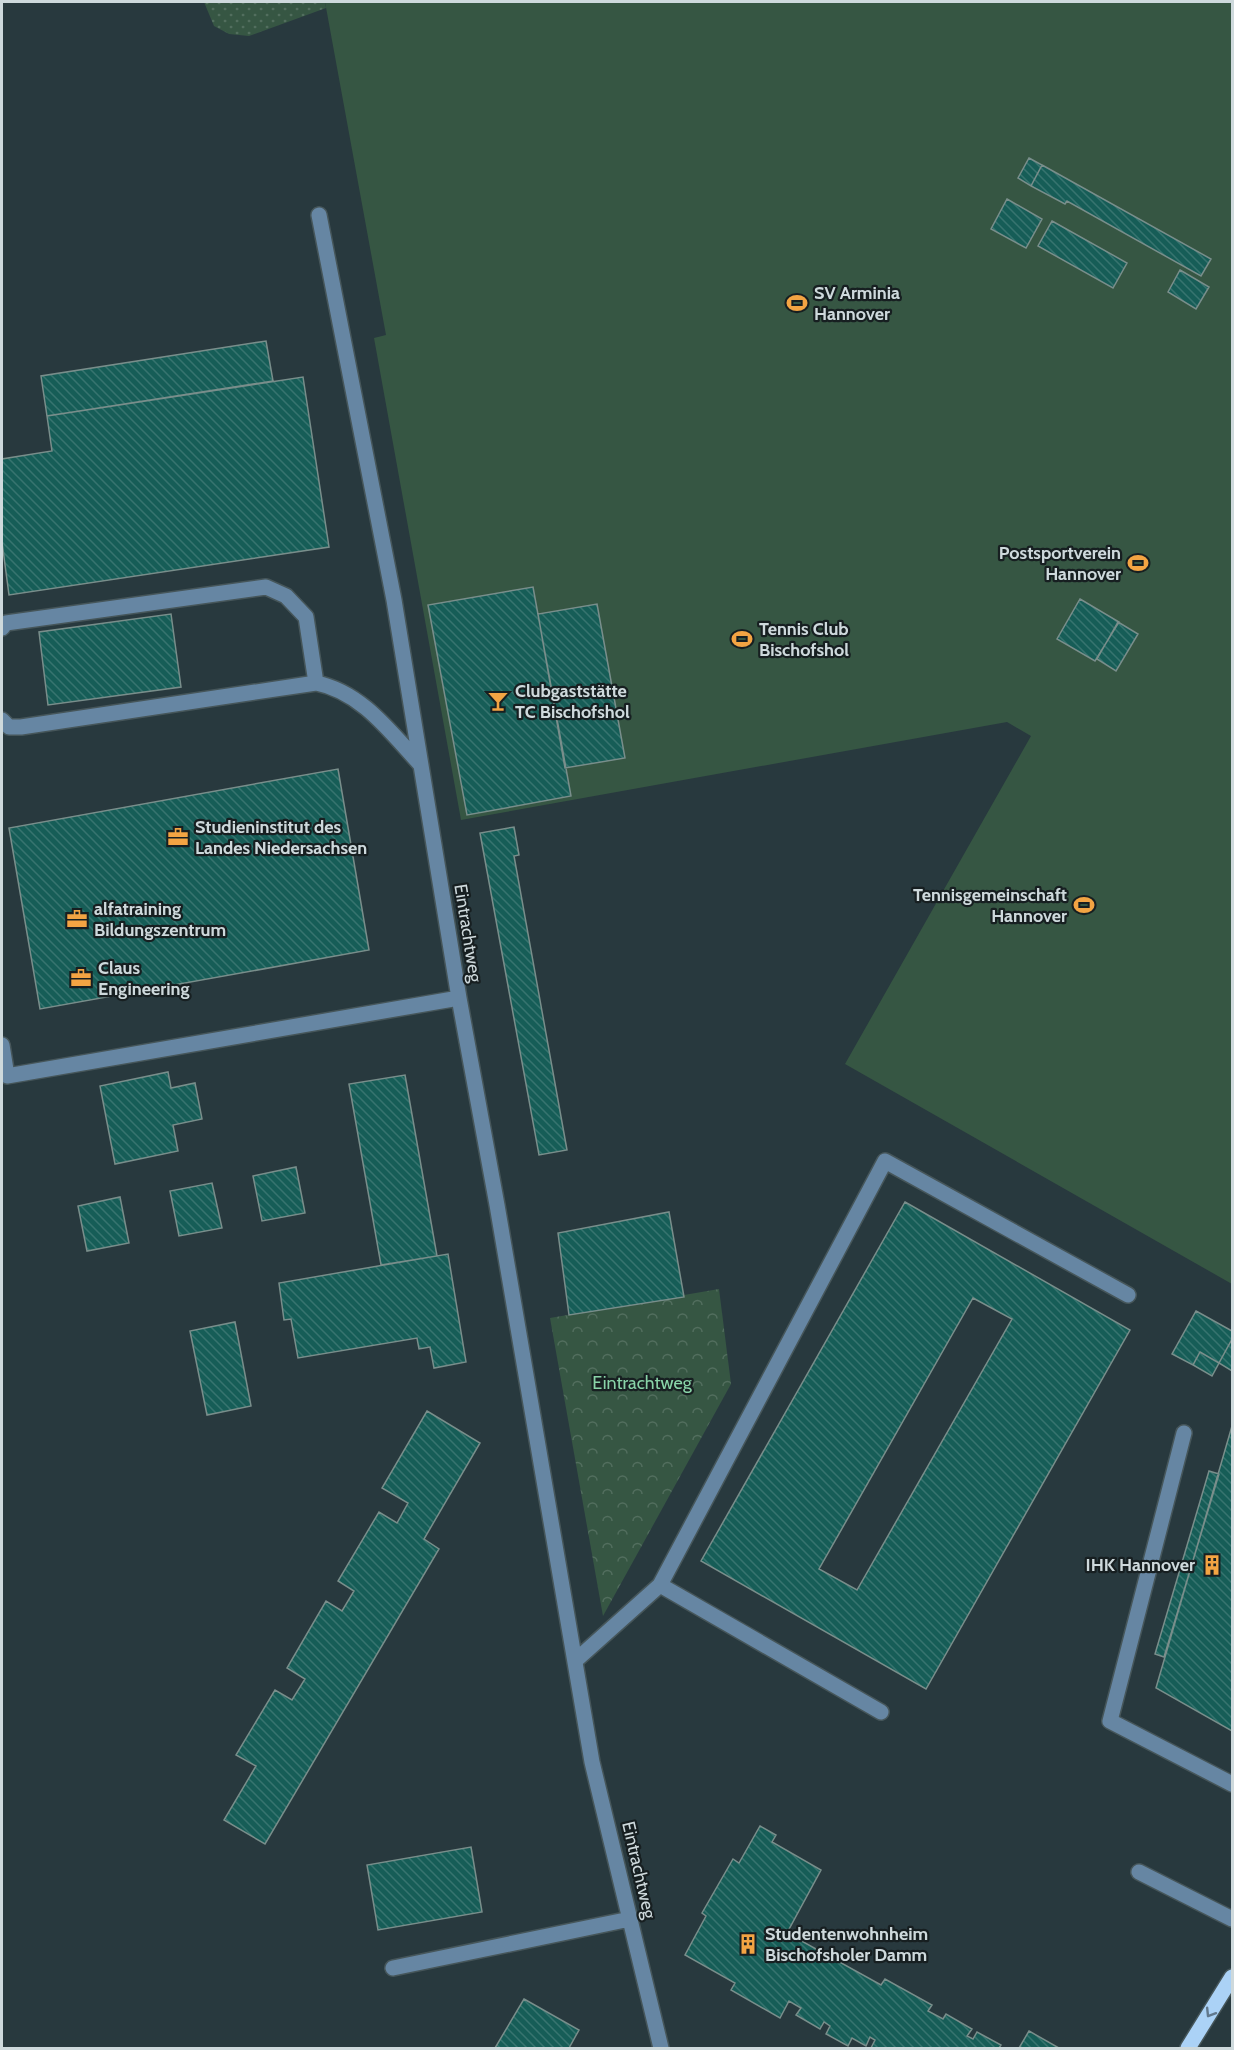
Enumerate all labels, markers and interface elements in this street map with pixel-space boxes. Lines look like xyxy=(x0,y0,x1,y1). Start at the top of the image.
place label: SV Arminia Hannover xyxy=(814,282,900,325)
sports icon: SV Arminia Hannover xyxy=(785,291,809,315)
place label: Postsportverein Hannover xyxy=(999,542,1121,585)
sports icon: Postsportverein Hannover xyxy=(1126,551,1150,575)
place label: Tennis Club Bischofshol xyxy=(759,618,849,661)
sports icon: Tennis Club Bischofshol xyxy=(730,627,754,651)
place label: Clubgaststätte TC Bischofshol xyxy=(515,680,630,723)
bar icon: Clubgaststätte TC Bischofshol xyxy=(486,689,510,713)
place label: Studieninstitut des Landes Niedersachsen xyxy=(195,816,367,859)
office icon: Studieninstitut des Landes Niedersachsen xyxy=(166,825,190,849)
street label: Eintrachtweg xyxy=(449,882,487,985)
place label: Tennisgemeinschaft Hannover xyxy=(913,884,1067,927)
sports icon: Tennisgemeinschaft Hannover xyxy=(1072,893,1096,917)
place label: alfatraining Bildungszentrum xyxy=(94,898,226,941)
office icon: alfatraining Bildungszentrum xyxy=(65,907,89,931)
place label: Claus Engineering xyxy=(98,957,190,1000)
office icon: Claus Engineering xyxy=(69,966,93,990)
park label: Eintrachtweg xyxy=(592,1372,693,1394)
building icon: IHK Hannover xyxy=(1200,1553,1224,1577)
place label: IHK Hannover xyxy=(1086,1554,1195,1576)
street label: Eintrachtweg xyxy=(617,1819,661,1922)
place label: Studentenwohnheim Bischofsholer Damm xyxy=(765,1923,928,1966)
building icon: Studentenwohnheim Bischofsholer Damm xyxy=(736,1932,760,1956)
one-way arrow xyxy=(1206,2007,1218,2017)

